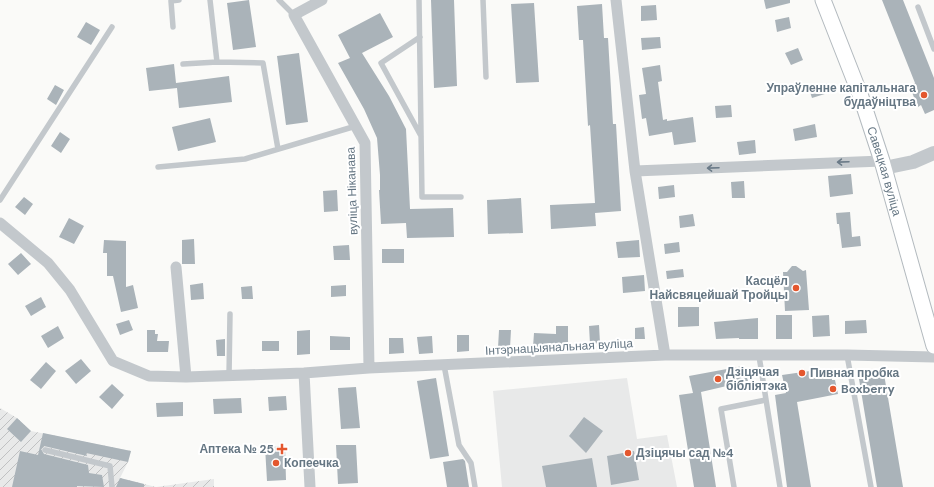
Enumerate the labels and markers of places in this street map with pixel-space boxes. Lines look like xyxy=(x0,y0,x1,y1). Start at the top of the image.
place label: Упраўленне капітальнага будаўніцтва xyxy=(767,80,916,110)
marker: Упраўленне капітальнага будаўніцтва xyxy=(919,90,929,100)
place label: Касцёл Найсвяцейшай Тройцы xyxy=(650,273,788,303)
marker: Касцёл Найсвяцейшай Тройцы xyxy=(791,283,801,293)
place label: Дзіцячая бібліятэка xyxy=(726,364,787,394)
place label: Пивная пробка xyxy=(810,365,899,381)
marker: Пивная пробка xyxy=(797,368,807,378)
marker: Дзіцячая бібліятэка xyxy=(713,374,723,384)
place label: Boxberry xyxy=(841,381,895,397)
marker: Boxberry xyxy=(828,384,838,394)
place label: Аптека № 25 xyxy=(199,441,274,457)
marker: Аптека № 25 xyxy=(277,444,287,454)
place label: Дзіцячы сад №4 xyxy=(636,445,734,461)
marker: Дзіцячы сад №4 xyxy=(623,448,633,458)
place label: Копеечка xyxy=(284,455,339,471)
marker: Копеечка xyxy=(271,458,281,468)

